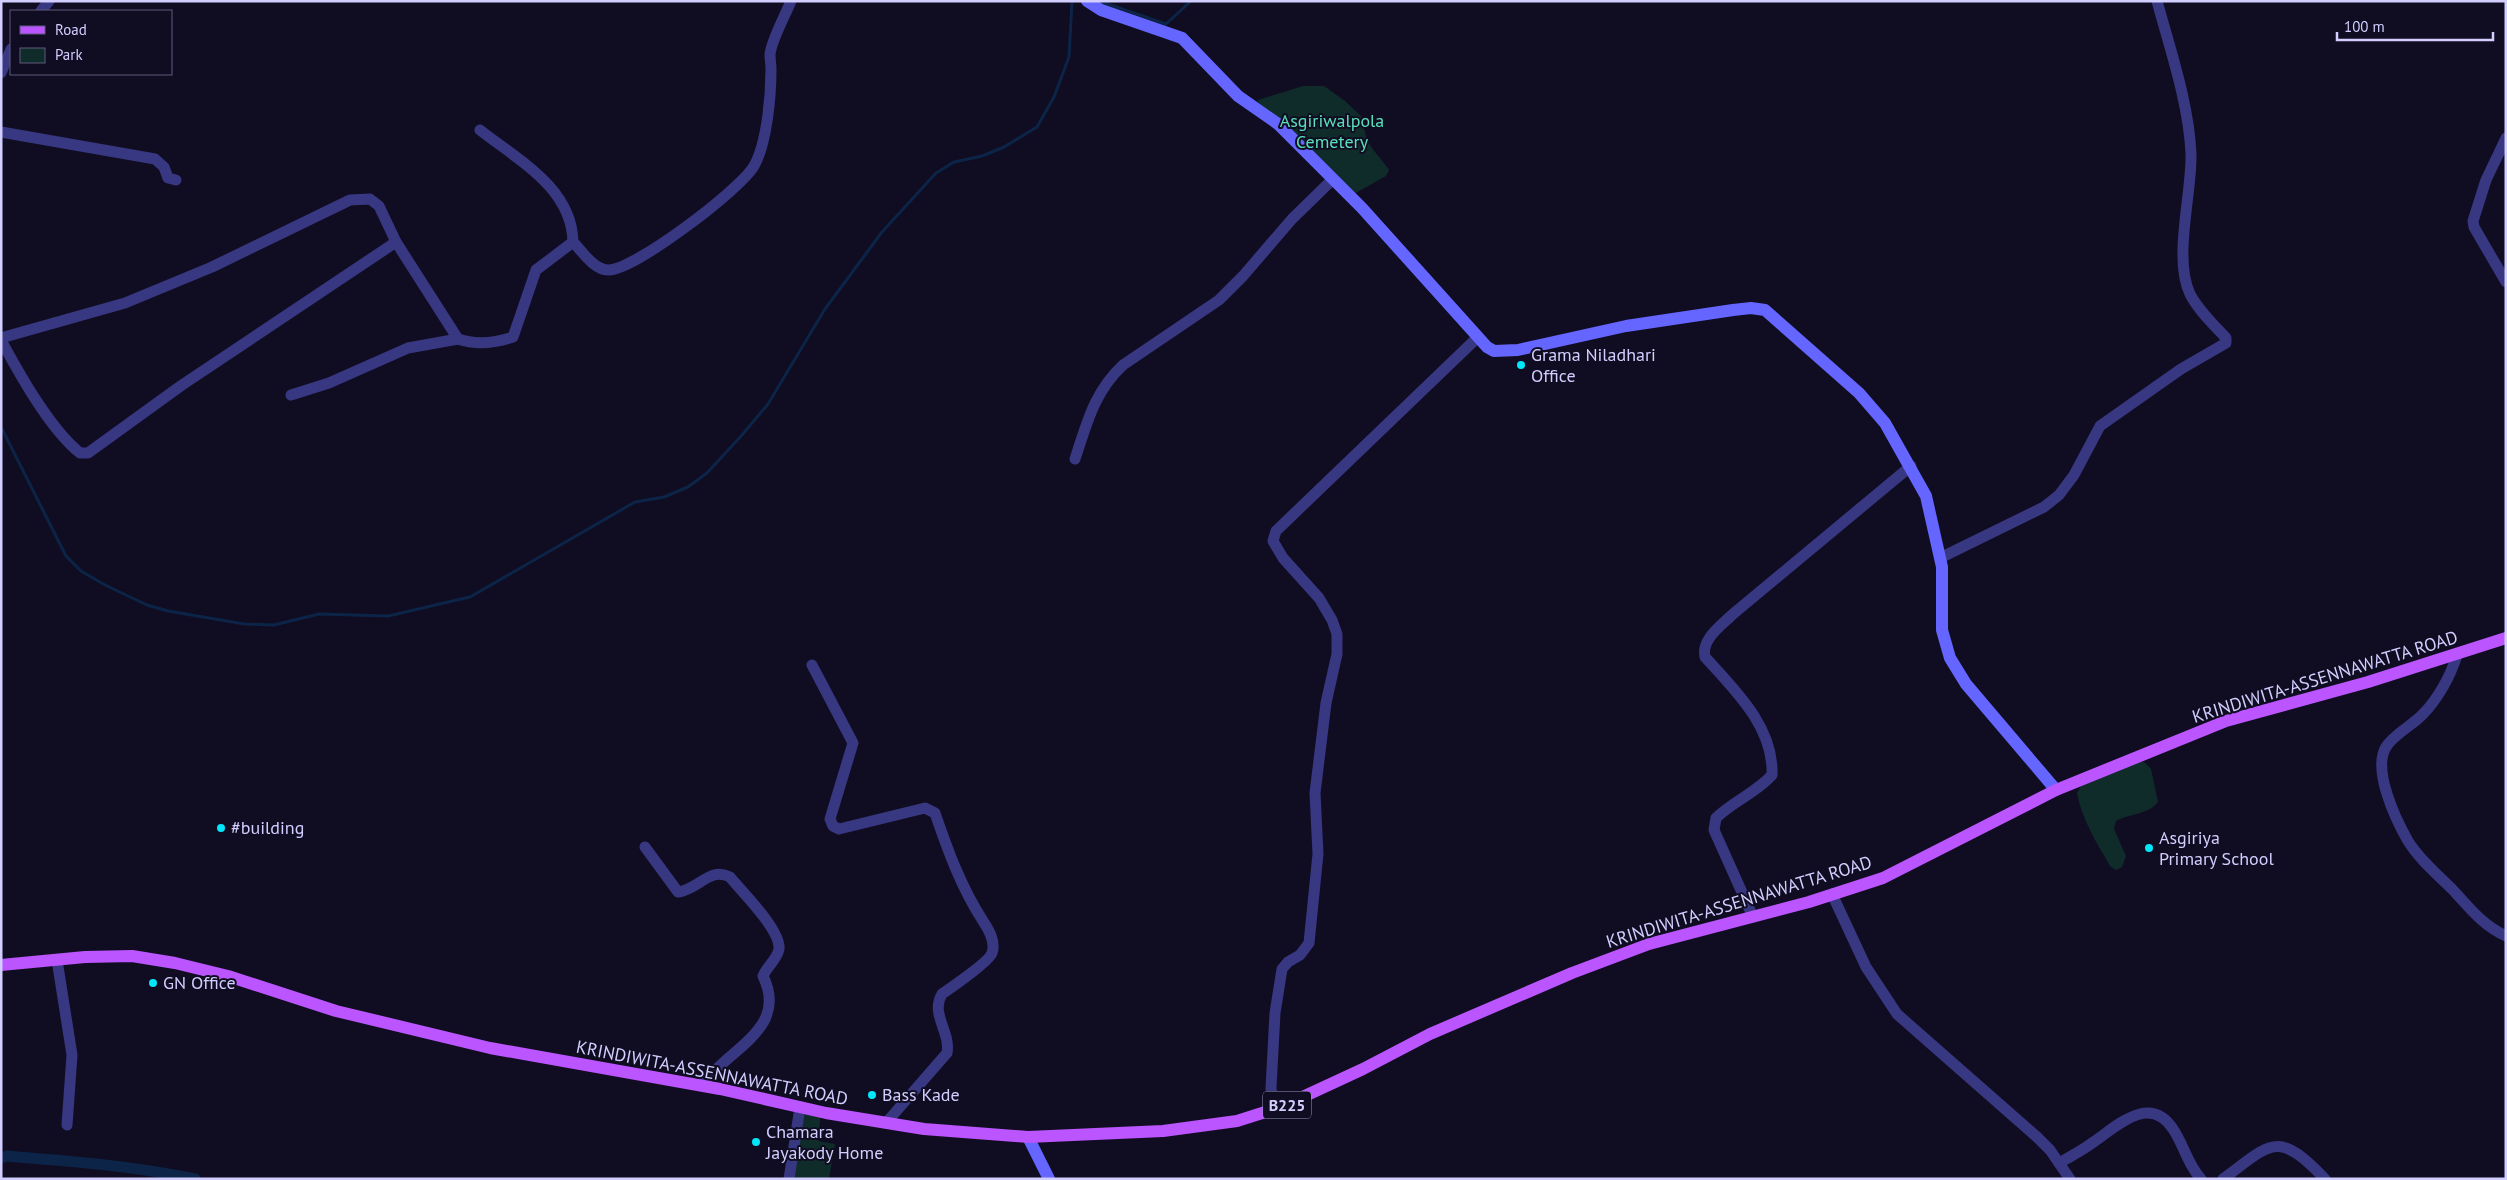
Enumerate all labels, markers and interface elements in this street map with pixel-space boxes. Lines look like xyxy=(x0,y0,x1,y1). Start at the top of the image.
legend xyxy=(10,10,172,75)
scale bar xyxy=(2337,10,2493,42)
text: 100 m xyxy=(2344,17,2385,36)
text: Road xyxy=(55,20,87,39)
text: Park xyxy=(55,45,83,64)
park label: Asgiriwalpola Cemetery xyxy=(1280,109,1384,153)
place label: Grama Niladhari Office xyxy=(1531,343,1656,387)
marker: Grama Niladhari Office xyxy=(1515,359,1527,371)
street label: KRINDIWITA-ASSENNAWATTA ROAD xyxy=(2189,625,2460,728)
place label: #building xyxy=(231,816,304,839)
marker: #building xyxy=(215,822,227,834)
place label: Asgiriya Primary School xyxy=(2159,826,2274,870)
marker: Asgiriya Primary School xyxy=(2143,842,2155,854)
street label: KRINDIWITA-ASSENNAWATTA ROAD xyxy=(1603,850,1874,953)
place label: GN Office xyxy=(163,971,236,994)
marker: GN Office xyxy=(147,977,159,989)
street label: KRINDIWITA-ASSENNAWATTA ROAD xyxy=(574,1035,850,1110)
place label: Bass Kade xyxy=(882,1083,960,1106)
marker: Bass Kade xyxy=(866,1089,878,1101)
road number: B225 xyxy=(1263,1092,1311,1118)
place label: Chamara Jayakody Home xyxy=(765,1120,883,1164)
marker: Chamara Jayakody Home xyxy=(750,1136,762,1148)

